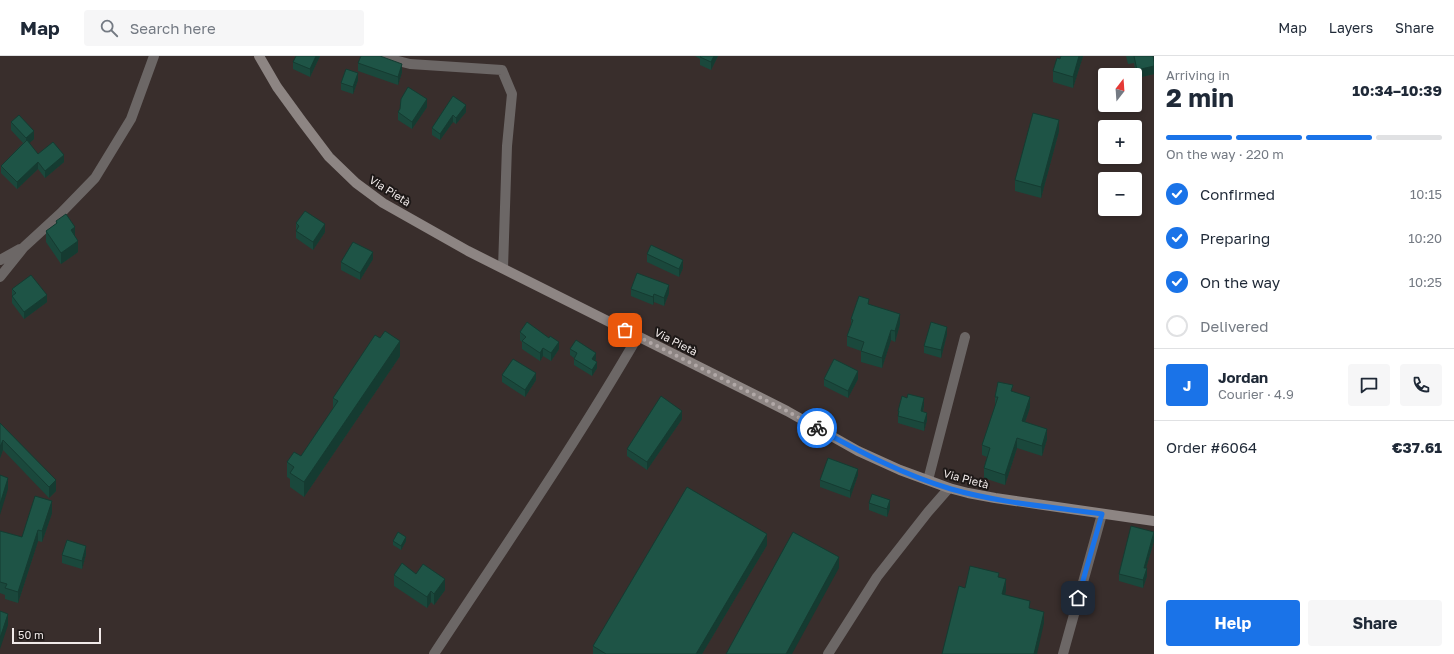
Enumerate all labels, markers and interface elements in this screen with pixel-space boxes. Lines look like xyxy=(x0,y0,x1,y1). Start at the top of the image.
search box xyxy=(84,10,364,46)
text: Map xyxy=(20,16,60,39)
icon: search xyxy=(98,17,120,39)
text: Search here xyxy=(130,19,216,37)
text: Map xyxy=(1278,19,1307,36)
text: Layers xyxy=(1329,19,1373,36)
text: Share xyxy=(1395,19,1434,36)
text: Arriving in xyxy=(1166,67,1230,83)
north arrow xyxy=(1098,68,1142,112)
map controls xyxy=(1098,68,1142,216)
text: 10:34–10:39 xyxy=(1352,81,1442,99)
text: 2 min xyxy=(1166,82,1234,113)
button: + xyxy=(1098,120,1142,164)
text: On the way · 220 m xyxy=(1166,146,1284,162)
button: − xyxy=(1098,172,1142,216)
street label: Via Pietà xyxy=(367,173,413,208)
icon: check xyxy=(1166,183,1188,205)
text: Confirmed xyxy=(1200,185,1275,203)
text: 10:15 xyxy=(1410,186,1442,202)
icon: check xyxy=(1166,227,1188,249)
text: Preparing xyxy=(1200,229,1270,247)
text: 10:20 xyxy=(1408,230,1442,246)
icon: check xyxy=(1166,271,1188,293)
text: On the way xyxy=(1200,273,1280,291)
text: 10:25 xyxy=(1409,274,1442,290)
pin xyxy=(608,313,642,347)
text: Delivered xyxy=(1200,317,1268,335)
icon: bag xyxy=(614,319,636,341)
street label: Via Pietà xyxy=(653,325,700,358)
button: chat xyxy=(1348,364,1390,406)
button: phone xyxy=(1400,364,1442,406)
text: Jordan xyxy=(1218,368,1268,386)
text: J xyxy=(1183,376,1191,394)
text: Courier · 4.9 xyxy=(1218,386,1294,402)
courier xyxy=(797,408,837,448)
icon: bike xyxy=(806,417,828,439)
text: Order #6064 xyxy=(1166,438,1257,456)
text: €37.61 xyxy=(1392,438,1442,456)
street label: Via Pietà xyxy=(942,466,990,491)
pin xyxy=(1061,581,1095,615)
icon: home xyxy=(1067,587,1089,609)
button: Help xyxy=(1166,600,1300,646)
button: Share xyxy=(1308,600,1442,646)
scale bar xyxy=(12,626,101,645)
text: 50 m xyxy=(18,628,44,641)

